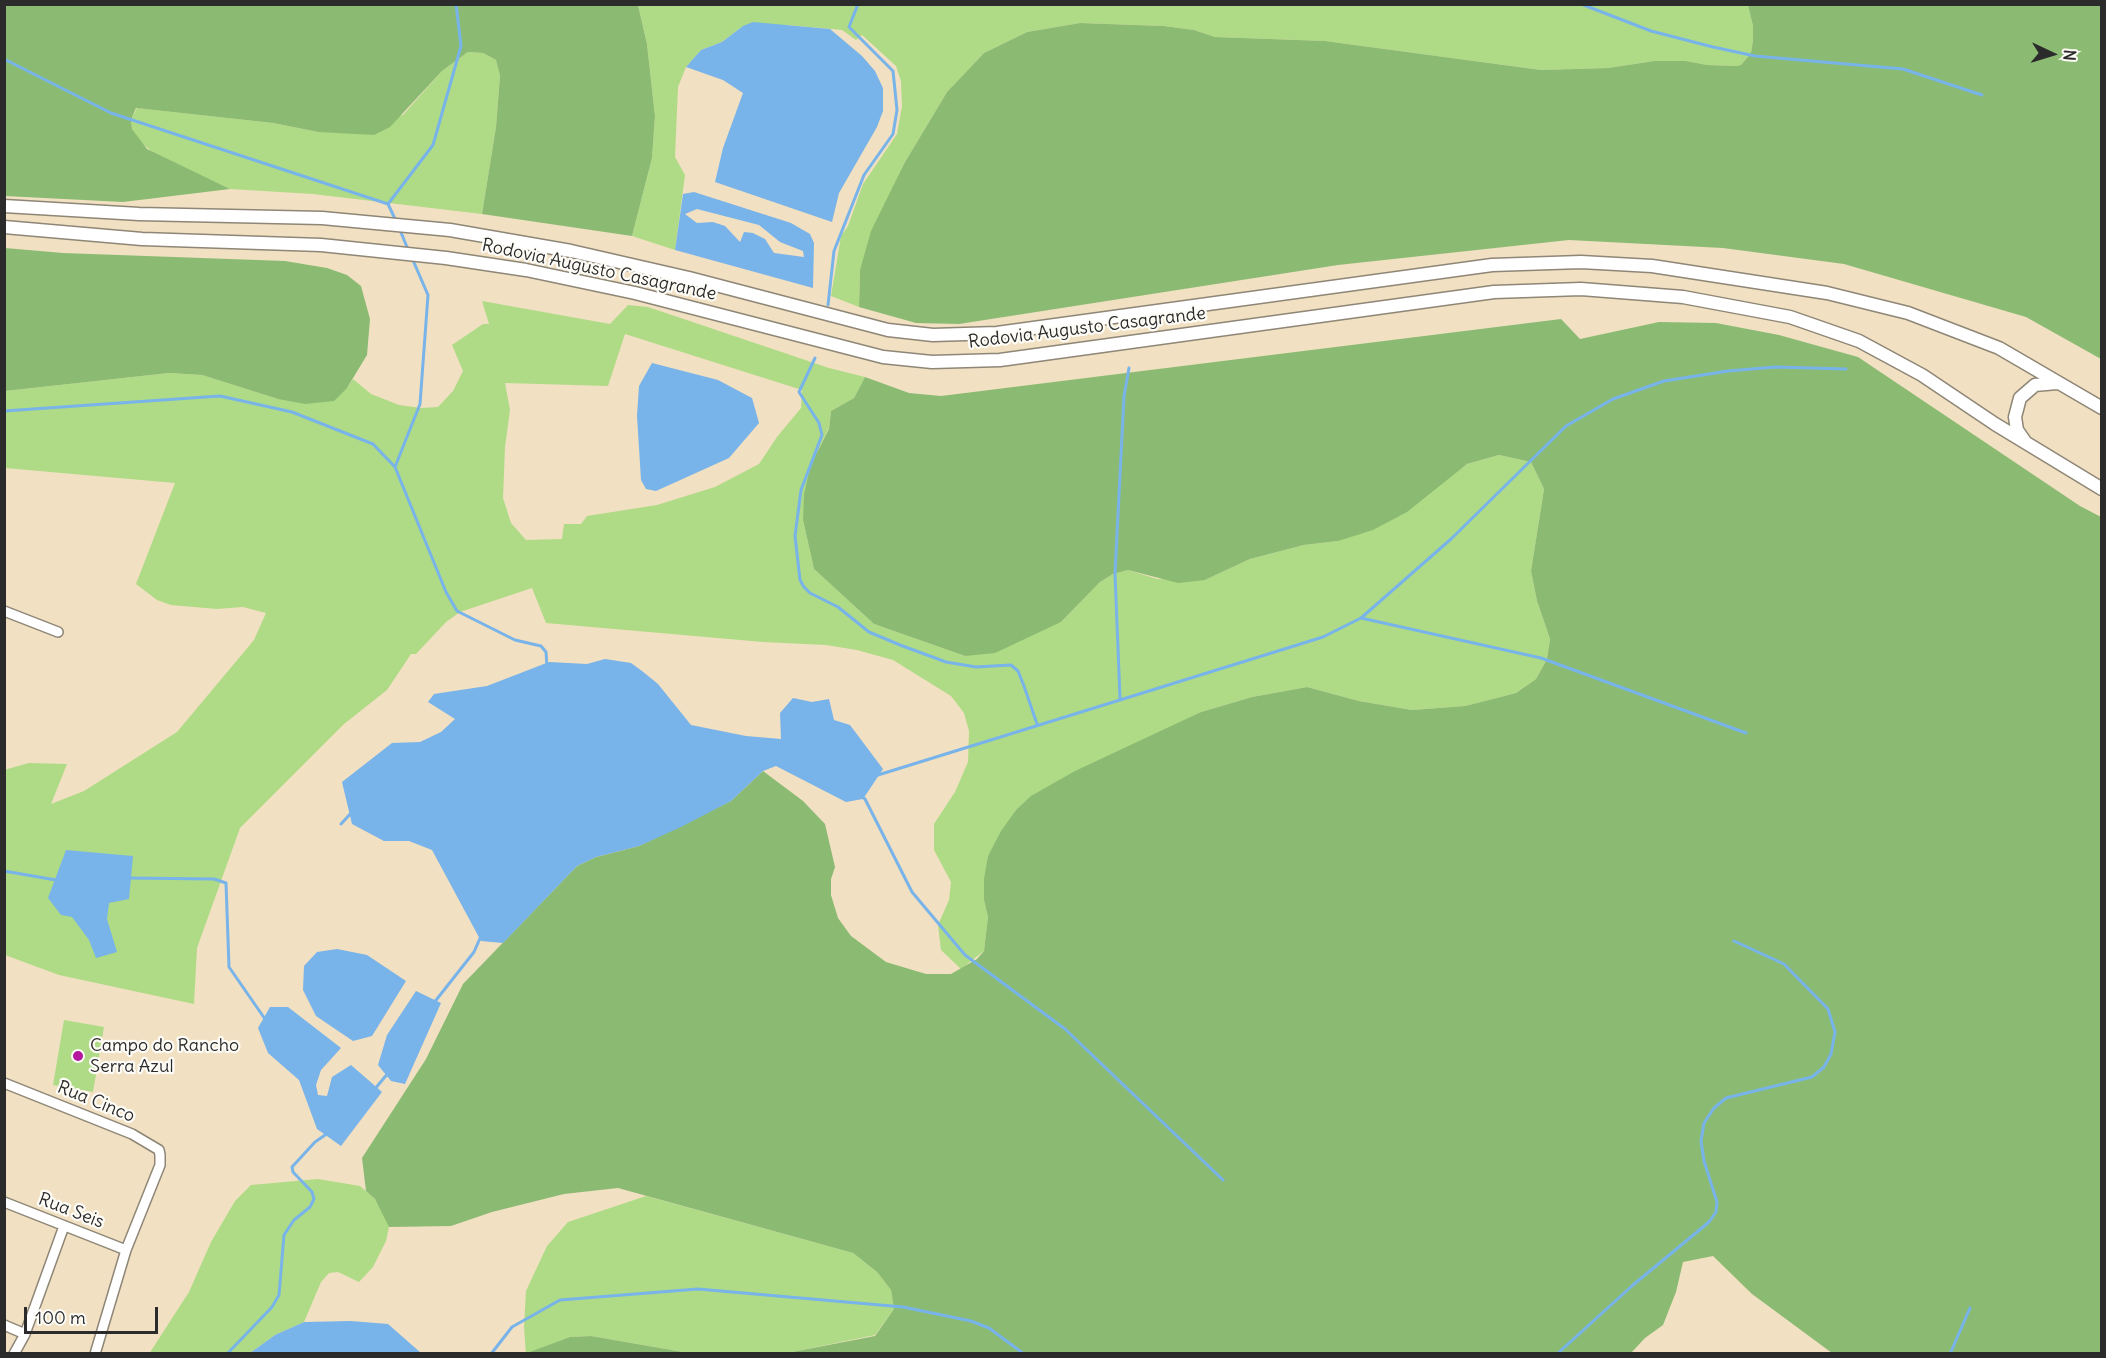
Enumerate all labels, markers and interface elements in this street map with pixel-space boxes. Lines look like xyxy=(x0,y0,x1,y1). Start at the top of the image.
north arrow xyxy=(2022,24,2082,84)
text: N xyxy=(2060,49,2080,61)
street label: Rodovia Augusto Casagrande xyxy=(480,235,718,305)
street label: Rodovia Augusto Casagrande xyxy=(967,303,1207,353)
place label: Campo do Rancho Serra Azul xyxy=(90,1035,239,1078)
marker: Campo do Rancho Serra Azul xyxy=(71,1049,85,1063)
street label: Rua Cinco xyxy=(54,1077,138,1127)
street label: Rua Seis xyxy=(35,1189,107,1233)
scale bar xyxy=(27,1295,160,1333)
text: 100 m xyxy=(35,1306,86,1329)

